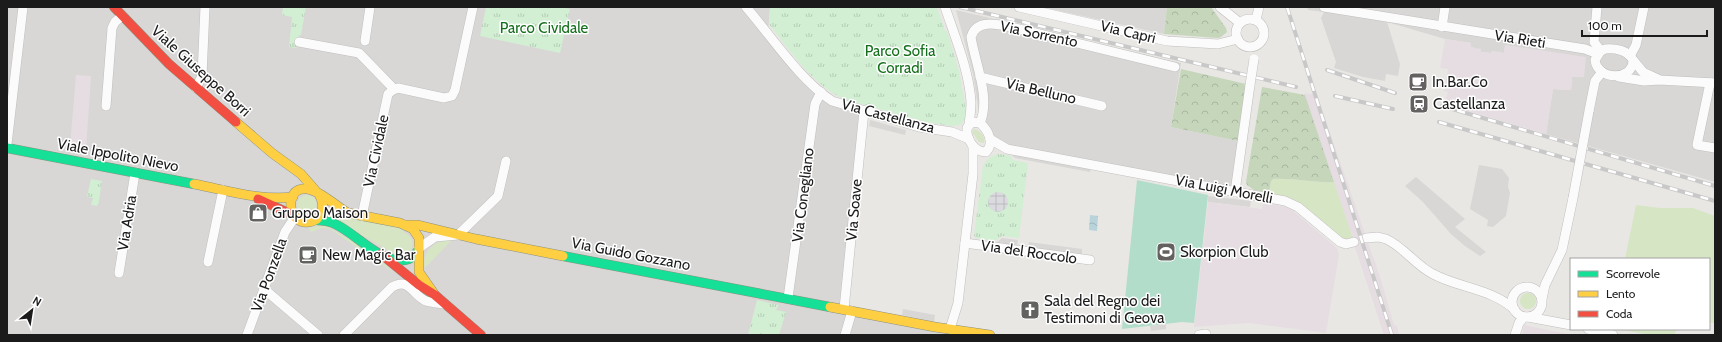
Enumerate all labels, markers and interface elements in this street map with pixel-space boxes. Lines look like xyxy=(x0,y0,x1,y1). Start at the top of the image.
scale bar xyxy=(1582,12,1707,38)
street label: Via Sorrento xyxy=(998,17,1080,51)
street label: Via Capri xyxy=(1099,17,1157,47)
text: 100 m xyxy=(1588,18,1622,33)
park label: Parco Cividale xyxy=(500,19,589,37)
street label: Viale Giuseppe Borri xyxy=(148,22,254,120)
street label: Via Rieti xyxy=(1493,26,1547,52)
park label: Parco Sofia Corradi xyxy=(865,42,936,77)
cafe icon: In.Bar.Co xyxy=(1407,71,1429,93)
place label: In.Bar.Co xyxy=(1432,73,1488,91)
street label: Via Belluno xyxy=(1004,74,1078,108)
station icon: Castellanza xyxy=(1408,93,1430,115)
street label: Via Castellanza xyxy=(839,95,937,137)
place label: Castellanza xyxy=(1433,95,1506,113)
street label: Via Cividale xyxy=(360,113,393,189)
street label: Viale Ippolito Nievo xyxy=(56,134,180,176)
street label: Via Conegliano xyxy=(788,147,818,243)
street label: Via Luigi Morelli xyxy=(1174,171,1274,207)
street label: Via Soave xyxy=(842,178,866,242)
street label: Via Adria xyxy=(114,193,140,252)
shop icon: Gruppo Maison xyxy=(247,202,269,224)
place label: Gruppo Maison xyxy=(272,204,368,222)
street label: Via Guido Gozzano xyxy=(570,234,692,274)
street label: Via Ponzella xyxy=(247,235,291,314)
street label: Via del Roccolo xyxy=(980,236,1078,268)
sports icon: Skorpion Club xyxy=(1155,241,1177,263)
place label: Skorpion Club xyxy=(1180,243,1269,261)
cafe icon: New Magic Bar xyxy=(297,244,319,266)
place label: New Magic Bar xyxy=(322,246,416,264)
legend xyxy=(1570,258,1710,330)
text: Scorrevole xyxy=(1606,266,1660,281)
text: Lento xyxy=(1606,286,1636,301)
north arrow xyxy=(12,290,52,330)
place label: Sala del Regno dei Testimoni di Geova xyxy=(1044,292,1165,327)
text: N xyxy=(30,293,44,309)
church icon: Sala del Regno dei Testimoni di Geova xyxy=(1019,299,1041,321)
text: Coda xyxy=(1606,306,1632,321)

